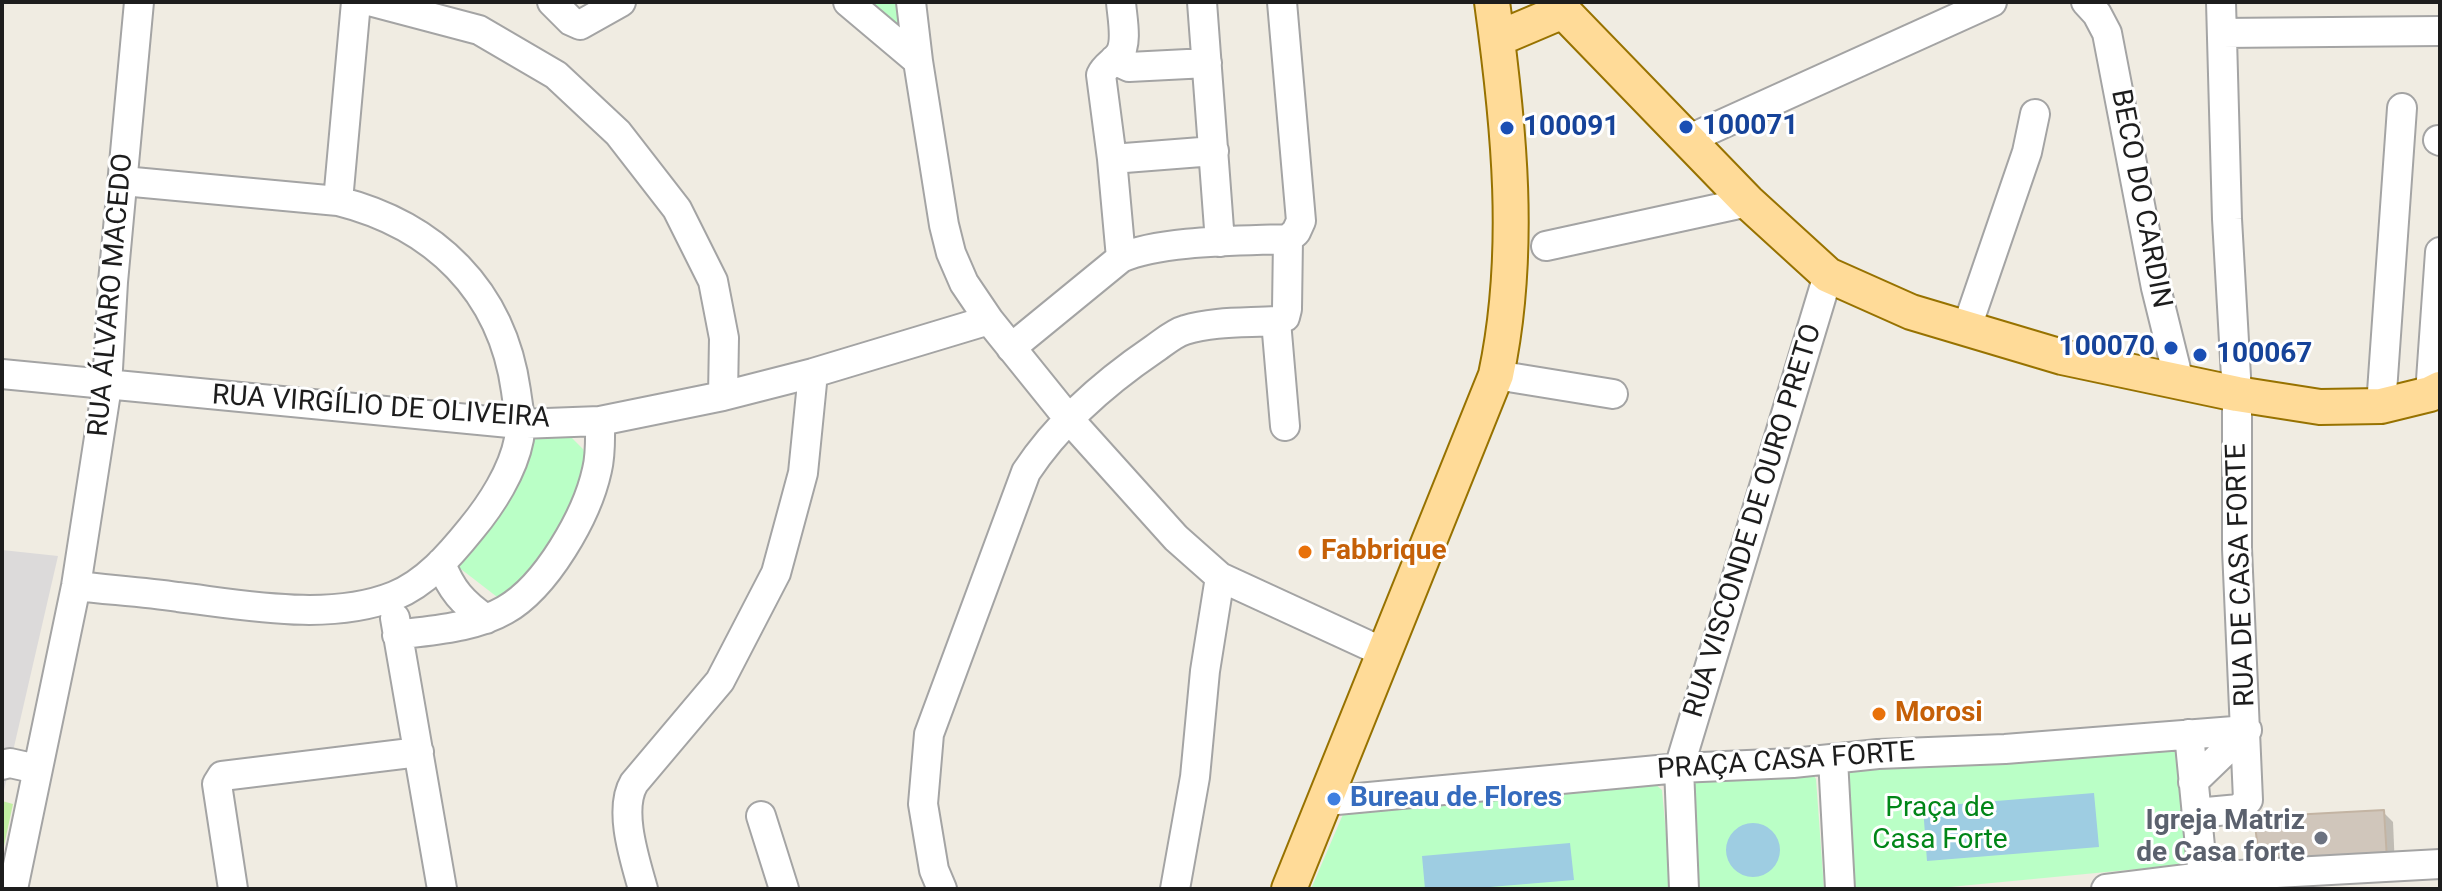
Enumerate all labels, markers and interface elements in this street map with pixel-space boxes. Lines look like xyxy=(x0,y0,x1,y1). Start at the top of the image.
street label: BECO DO CARDIN xyxy=(2102,87,2178,311)
place label: 100071 xyxy=(1702,110,1798,144)
place label: 100091 xyxy=(1523,111,1619,145)
marker: 100071 xyxy=(1677,118,1695,136)
marker: 100091 xyxy=(1498,119,1516,137)
street label: RUA ÁLVARO MACEDO xyxy=(83,152,141,438)
street label: RUA VISCONDE DE OURO PRETO xyxy=(1678,320,1830,722)
place label: 100070 xyxy=(2059,331,2155,365)
place label: 100067 xyxy=(2216,338,2312,372)
marker: 100070 xyxy=(2162,339,2180,357)
marker: 100067 xyxy=(2191,346,2209,364)
street label: RUA VIRGÍLIO DE OLIVEIRA xyxy=(211,379,551,437)
street label: RUA DE CASA FORTE xyxy=(2221,443,2263,707)
place label: Fabbrique xyxy=(1321,535,1447,569)
marker: Fabbrique xyxy=(1296,543,1314,561)
place label: Morosi xyxy=(1895,697,1983,731)
marker: Morosi xyxy=(1870,705,1888,723)
street label: PRAÇA CASA FORTE xyxy=(1656,736,1916,788)
place label: Bureau de Flores xyxy=(1350,782,1562,816)
marker: Bureau de Flores xyxy=(1325,790,1343,808)
park label: Praça de Casa Forte xyxy=(1872,792,2008,858)
place label: Igreja Matriz de Casa forte xyxy=(2136,805,2305,871)
marker: Igreja Matriz de Casa forte xyxy=(2312,829,2330,847)

